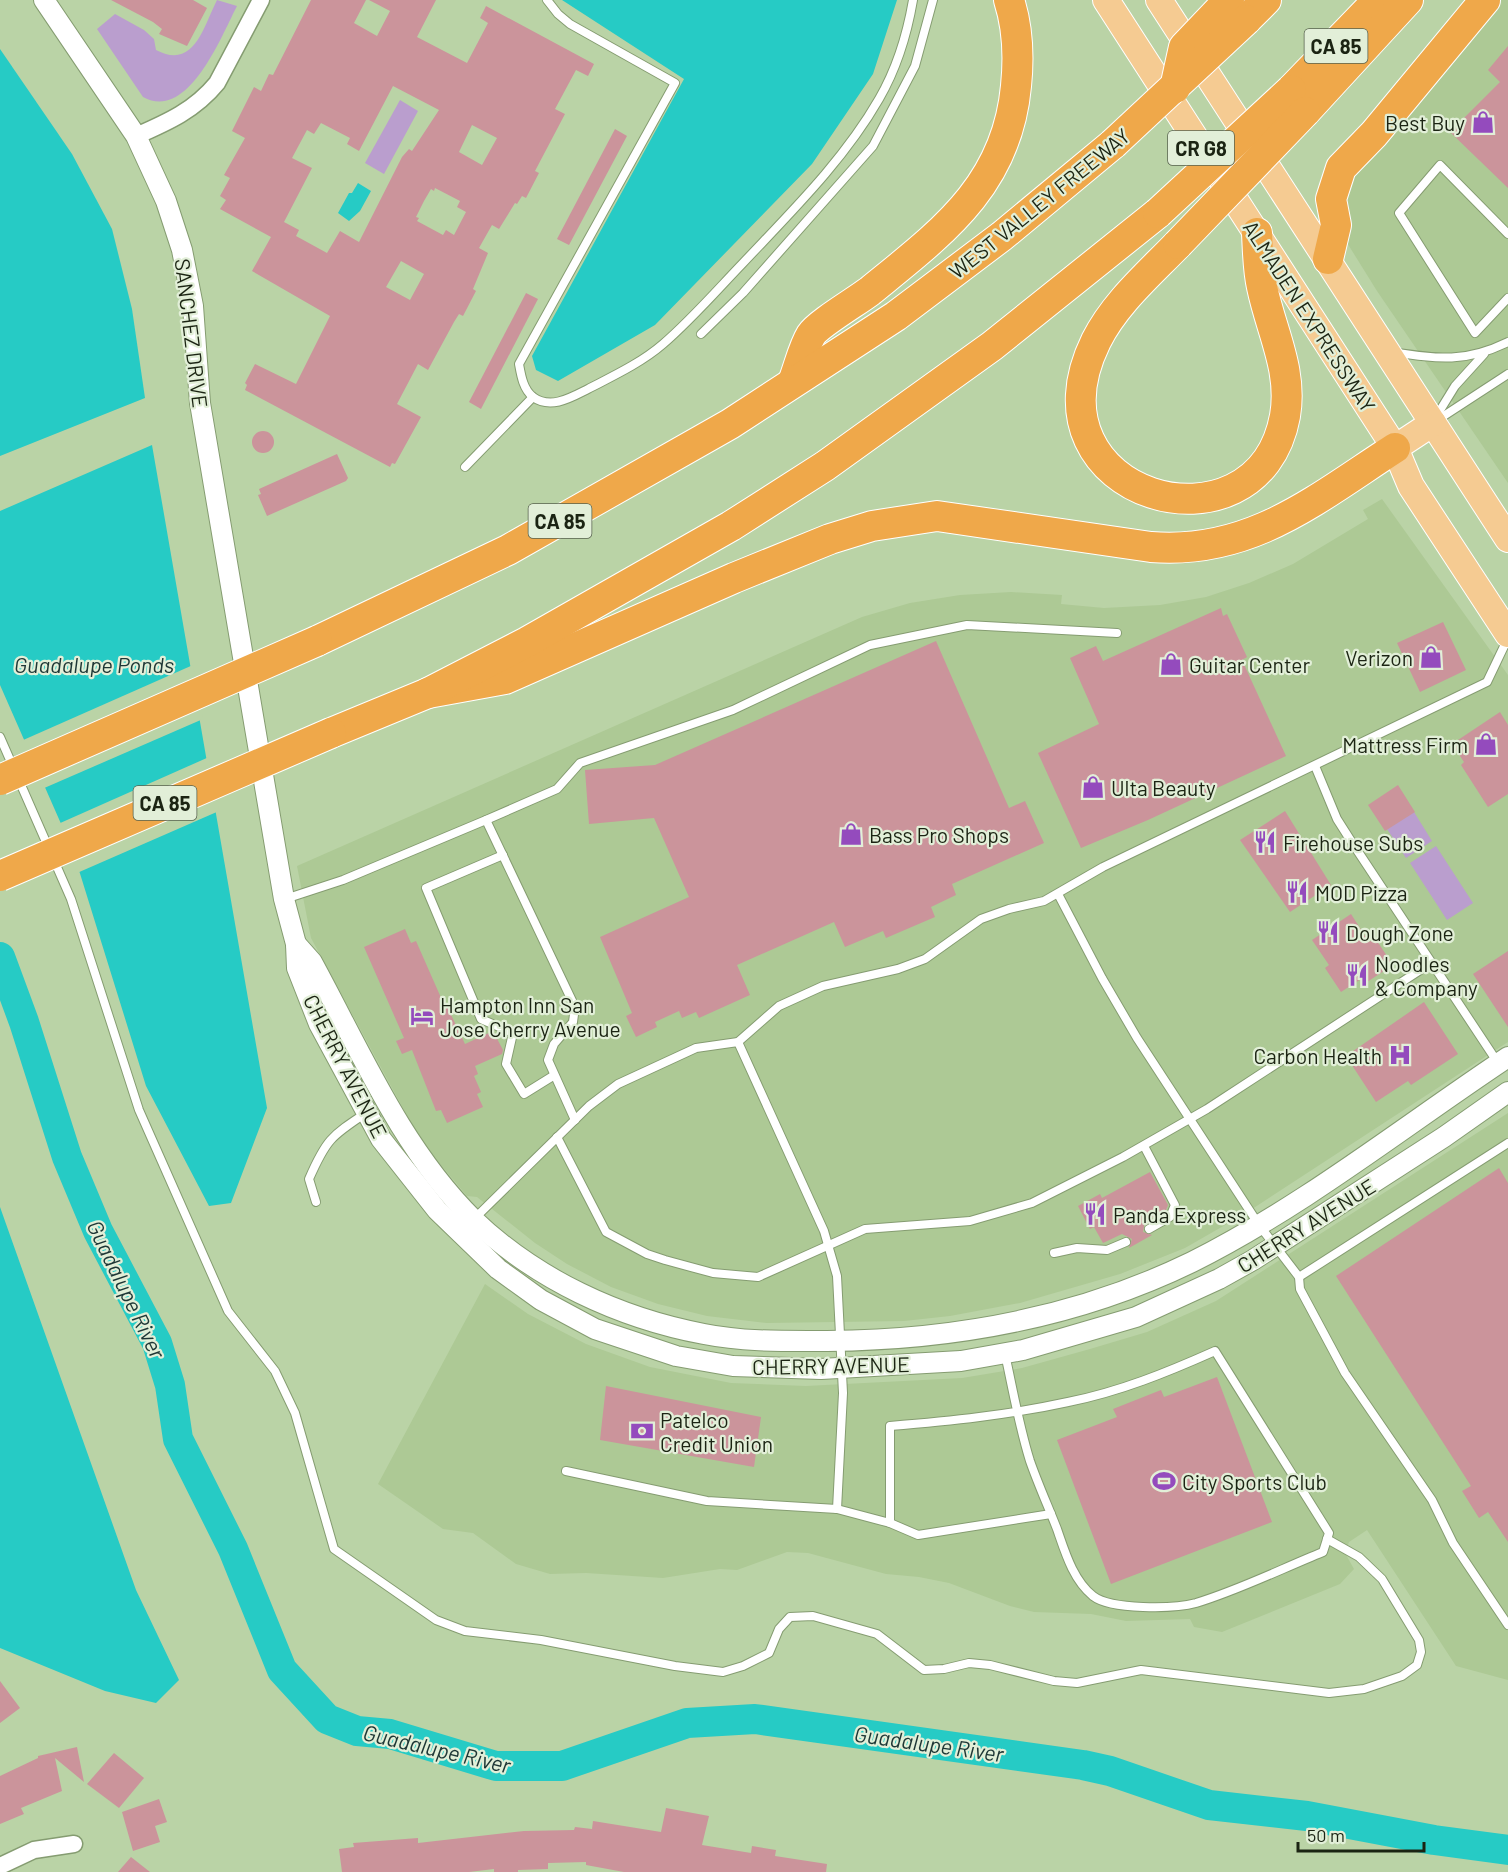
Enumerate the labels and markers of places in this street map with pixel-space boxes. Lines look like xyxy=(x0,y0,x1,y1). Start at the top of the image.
shop icon: Best Buy xyxy=(1470,109,1496,135)
place label: Best Buy xyxy=(1385,110,1465,135)
shop icon: Verizon xyxy=(1418,644,1444,670)
place label: Verizon xyxy=(1345,645,1413,670)
shop icon: Guitar Center xyxy=(1158,651,1184,677)
place label: Guitar Center xyxy=(1189,652,1310,677)
shop icon: Mattress Firm xyxy=(1473,731,1499,757)
place label: Mattress Firm xyxy=(1342,732,1468,757)
shop icon: Ulta Beauty xyxy=(1080,774,1106,800)
place label: Ulta Beauty xyxy=(1111,775,1216,800)
shop icon: Bass Pro Shops xyxy=(838,821,864,847)
place label: Bass Pro Shops xyxy=(869,822,1009,847)
restaurant icon: Firehouse Subs xyxy=(1252,829,1278,855)
place label: Firehouse Subs xyxy=(1283,830,1423,855)
restaurant icon: MOD Pizza xyxy=(1284,879,1310,905)
place label: MOD Pizza xyxy=(1315,880,1407,905)
restaurant icon: Dough Zone xyxy=(1315,919,1341,945)
place label: Dough Zone xyxy=(1346,920,1454,945)
place label: Noodles & Company xyxy=(1375,951,1478,1000)
restaurant icon: Noodles & Company xyxy=(1344,962,1370,988)
place label: Hampton Inn San Jose Cherry Avenue xyxy=(440,992,621,1041)
hotel icon: Hampton Inn San Jose Cherry Avenue xyxy=(409,1003,435,1029)
hospital icon: Carbon Health xyxy=(1387,1042,1413,1068)
place label: Carbon Health xyxy=(1253,1043,1382,1068)
restaurant icon: Panda Express xyxy=(1082,1201,1108,1227)
place label: Panda Express xyxy=(1113,1202,1246,1227)
place label: Patelco Credit Union xyxy=(660,1407,773,1456)
bank icon: Patelco Credit Union xyxy=(629,1418,655,1444)
sports icon: City Sports Club xyxy=(1151,1468,1177,1494)
place label: City Sports Club xyxy=(1182,1469,1327,1494)

